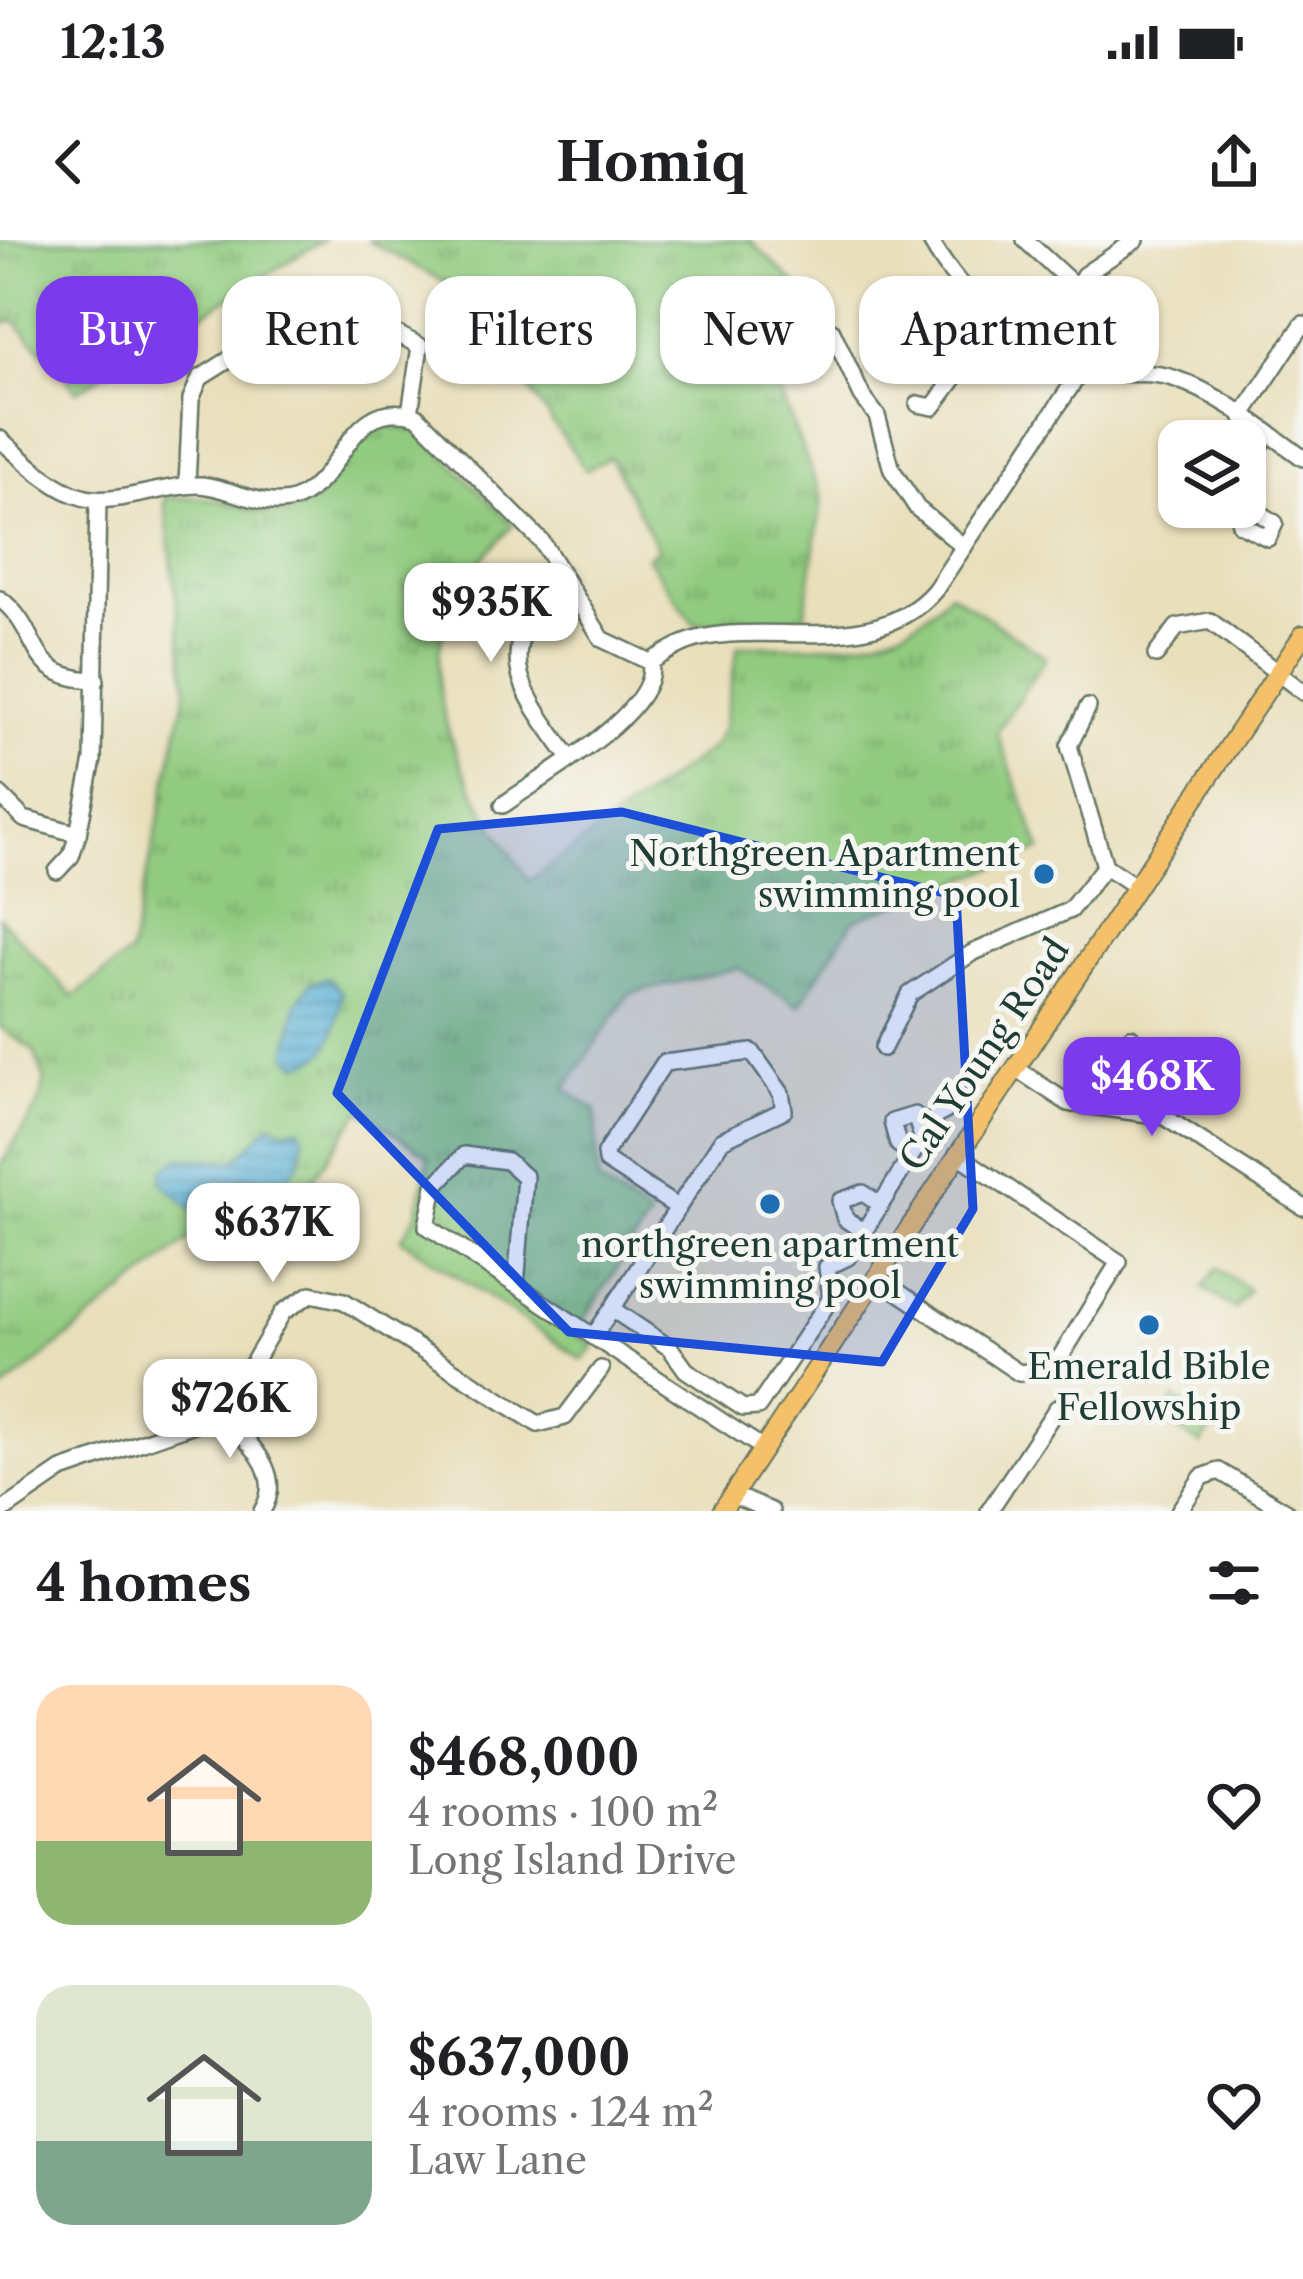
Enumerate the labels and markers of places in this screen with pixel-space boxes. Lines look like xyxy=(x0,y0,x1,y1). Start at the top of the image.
pin: $935K xyxy=(407,563,575,665)
place label: Northgreen Apartment swimming pool xyxy=(629,831,1020,916)
marker: Northgreen Apartment swimming pool xyxy=(1031,861,1057,887)
pin: $468K xyxy=(1068,1037,1236,1139)
pin: $637K xyxy=(189,1183,357,1285)
marker: northgreen apartment swimming pool xyxy=(757,1191,783,1217)
place label: northgreen apartment swimming pool xyxy=(581,1222,959,1307)
marker: Emerald Bible Fellowship xyxy=(1136,1312,1162,1338)
place label: Emerald Bible Fellowship xyxy=(1027,1344,1271,1429)
pin: $726K xyxy=(146,1359,314,1461)

